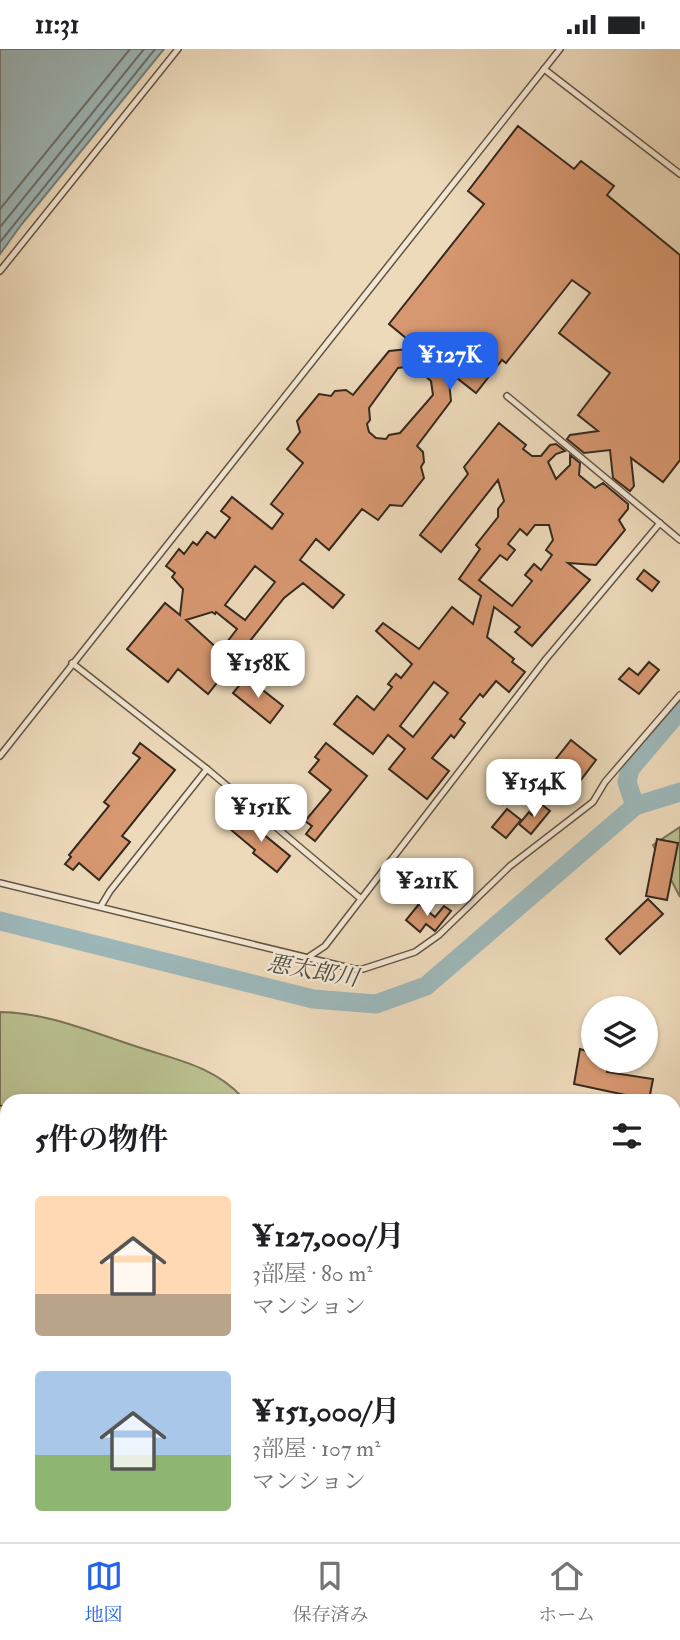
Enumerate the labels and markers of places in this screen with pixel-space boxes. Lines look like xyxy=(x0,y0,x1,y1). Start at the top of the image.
pin: ¥127K xyxy=(401,333,499,392)
pin: ¥158K xyxy=(209,641,307,700)
pin: ¥154K xyxy=(485,759,583,819)
pin: ¥151K xyxy=(212,785,310,844)
pin: ¥211K xyxy=(378,859,476,918)

